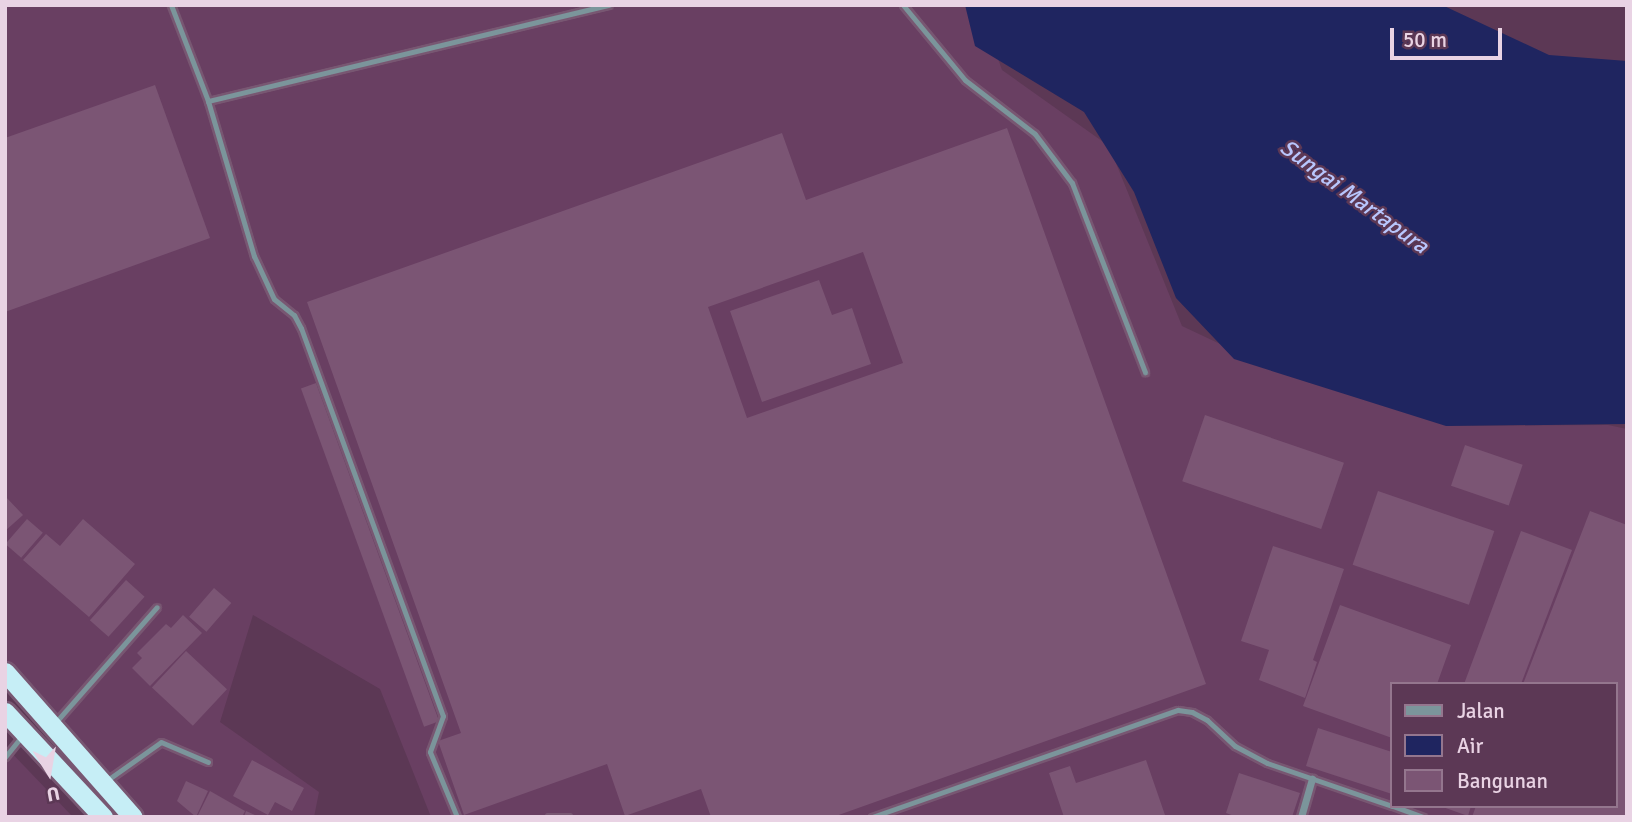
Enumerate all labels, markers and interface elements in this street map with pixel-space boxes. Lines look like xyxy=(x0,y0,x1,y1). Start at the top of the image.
scale bar xyxy=(1394,14,1506,58)
text: 50 m xyxy=(1403,27,1447,53)
water label: Sungai Martapura xyxy=(1274,134,1434,260)
legend xyxy=(1390,682,1618,808)
text: Jalan xyxy=(1457,698,1505,724)
text: Air xyxy=(1457,733,1483,759)
north arrow xyxy=(14,738,84,808)
text: Bangunan xyxy=(1457,768,1548,794)
text: U xyxy=(44,781,62,807)

